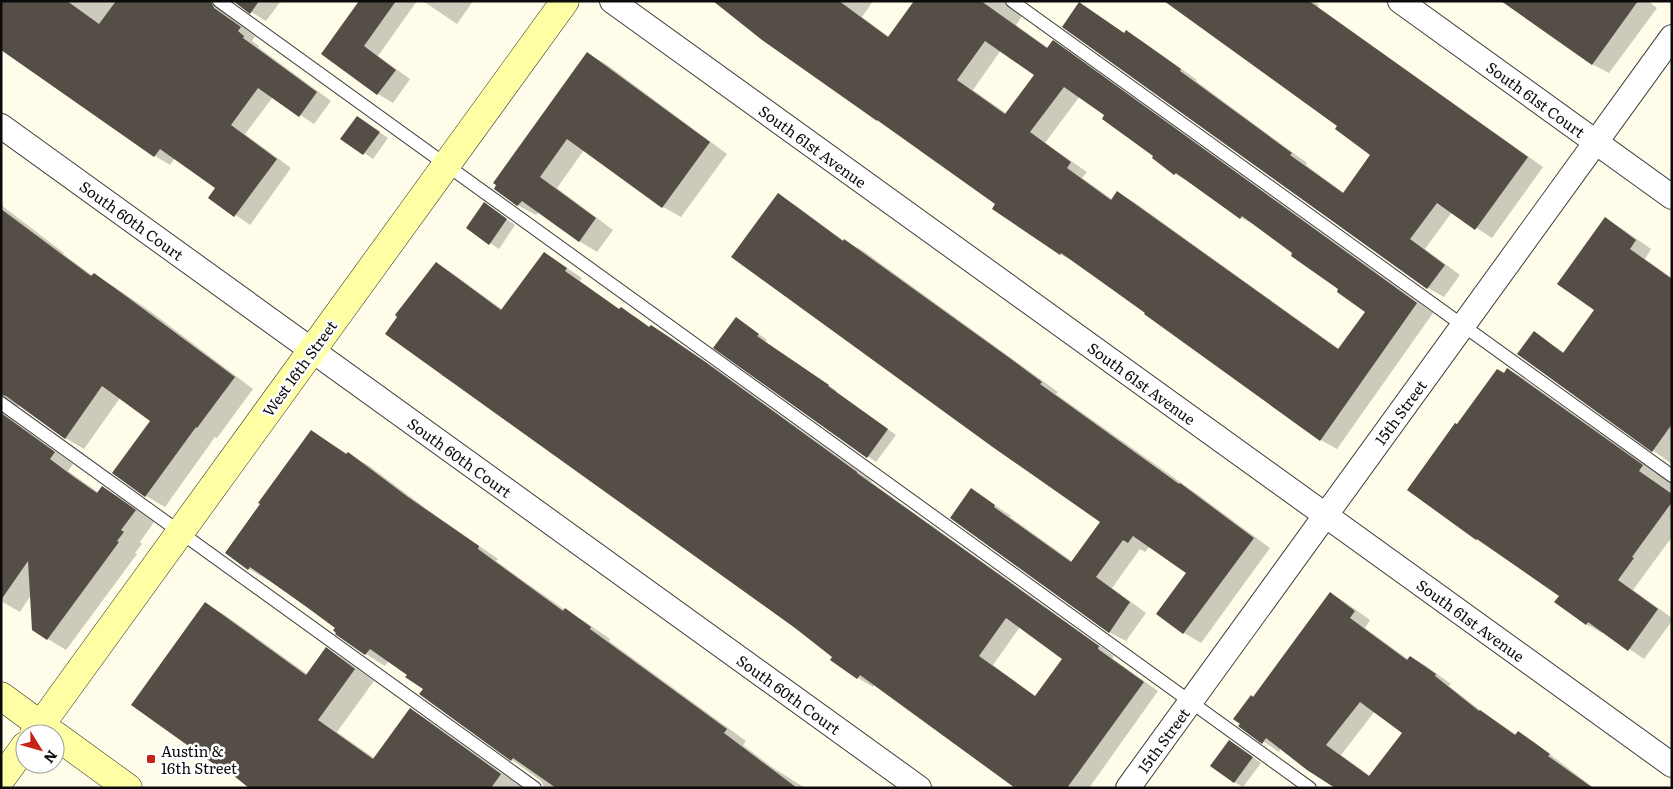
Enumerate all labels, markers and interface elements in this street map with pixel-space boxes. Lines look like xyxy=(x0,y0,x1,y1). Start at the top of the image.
street label: South 61st Court xyxy=(1482,55,1590,143)
street label: South 61st Avenue xyxy=(754,99,872,193)
street label: South 60th Court xyxy=(75,174,189,266)
street label: West 16th Street xyxy=(256,315,342,421)
street label: South 61st Avenue xyxy=(1083,336,1201,430)
street label: 15th Street xyxy=(1368,375,1432,449)
street label: South 60th Court xyxy=(403,411,517,503)
street label: South 61st Avenue xyxy=(1412,573,1530,667)
street label: South 60th Court xyxy=(732,648,846,740)
street label: 15th Street xyxy=(1131,703,1195,777)
north arrow xyxy=(15,724,65,774)
place label: Austin & 16th Street xyxy=(161,739,237,779)
text: N xyxy=(40,747,63,768)
marker: Austin & 16th Street xyxy=(145,753,157,765)

